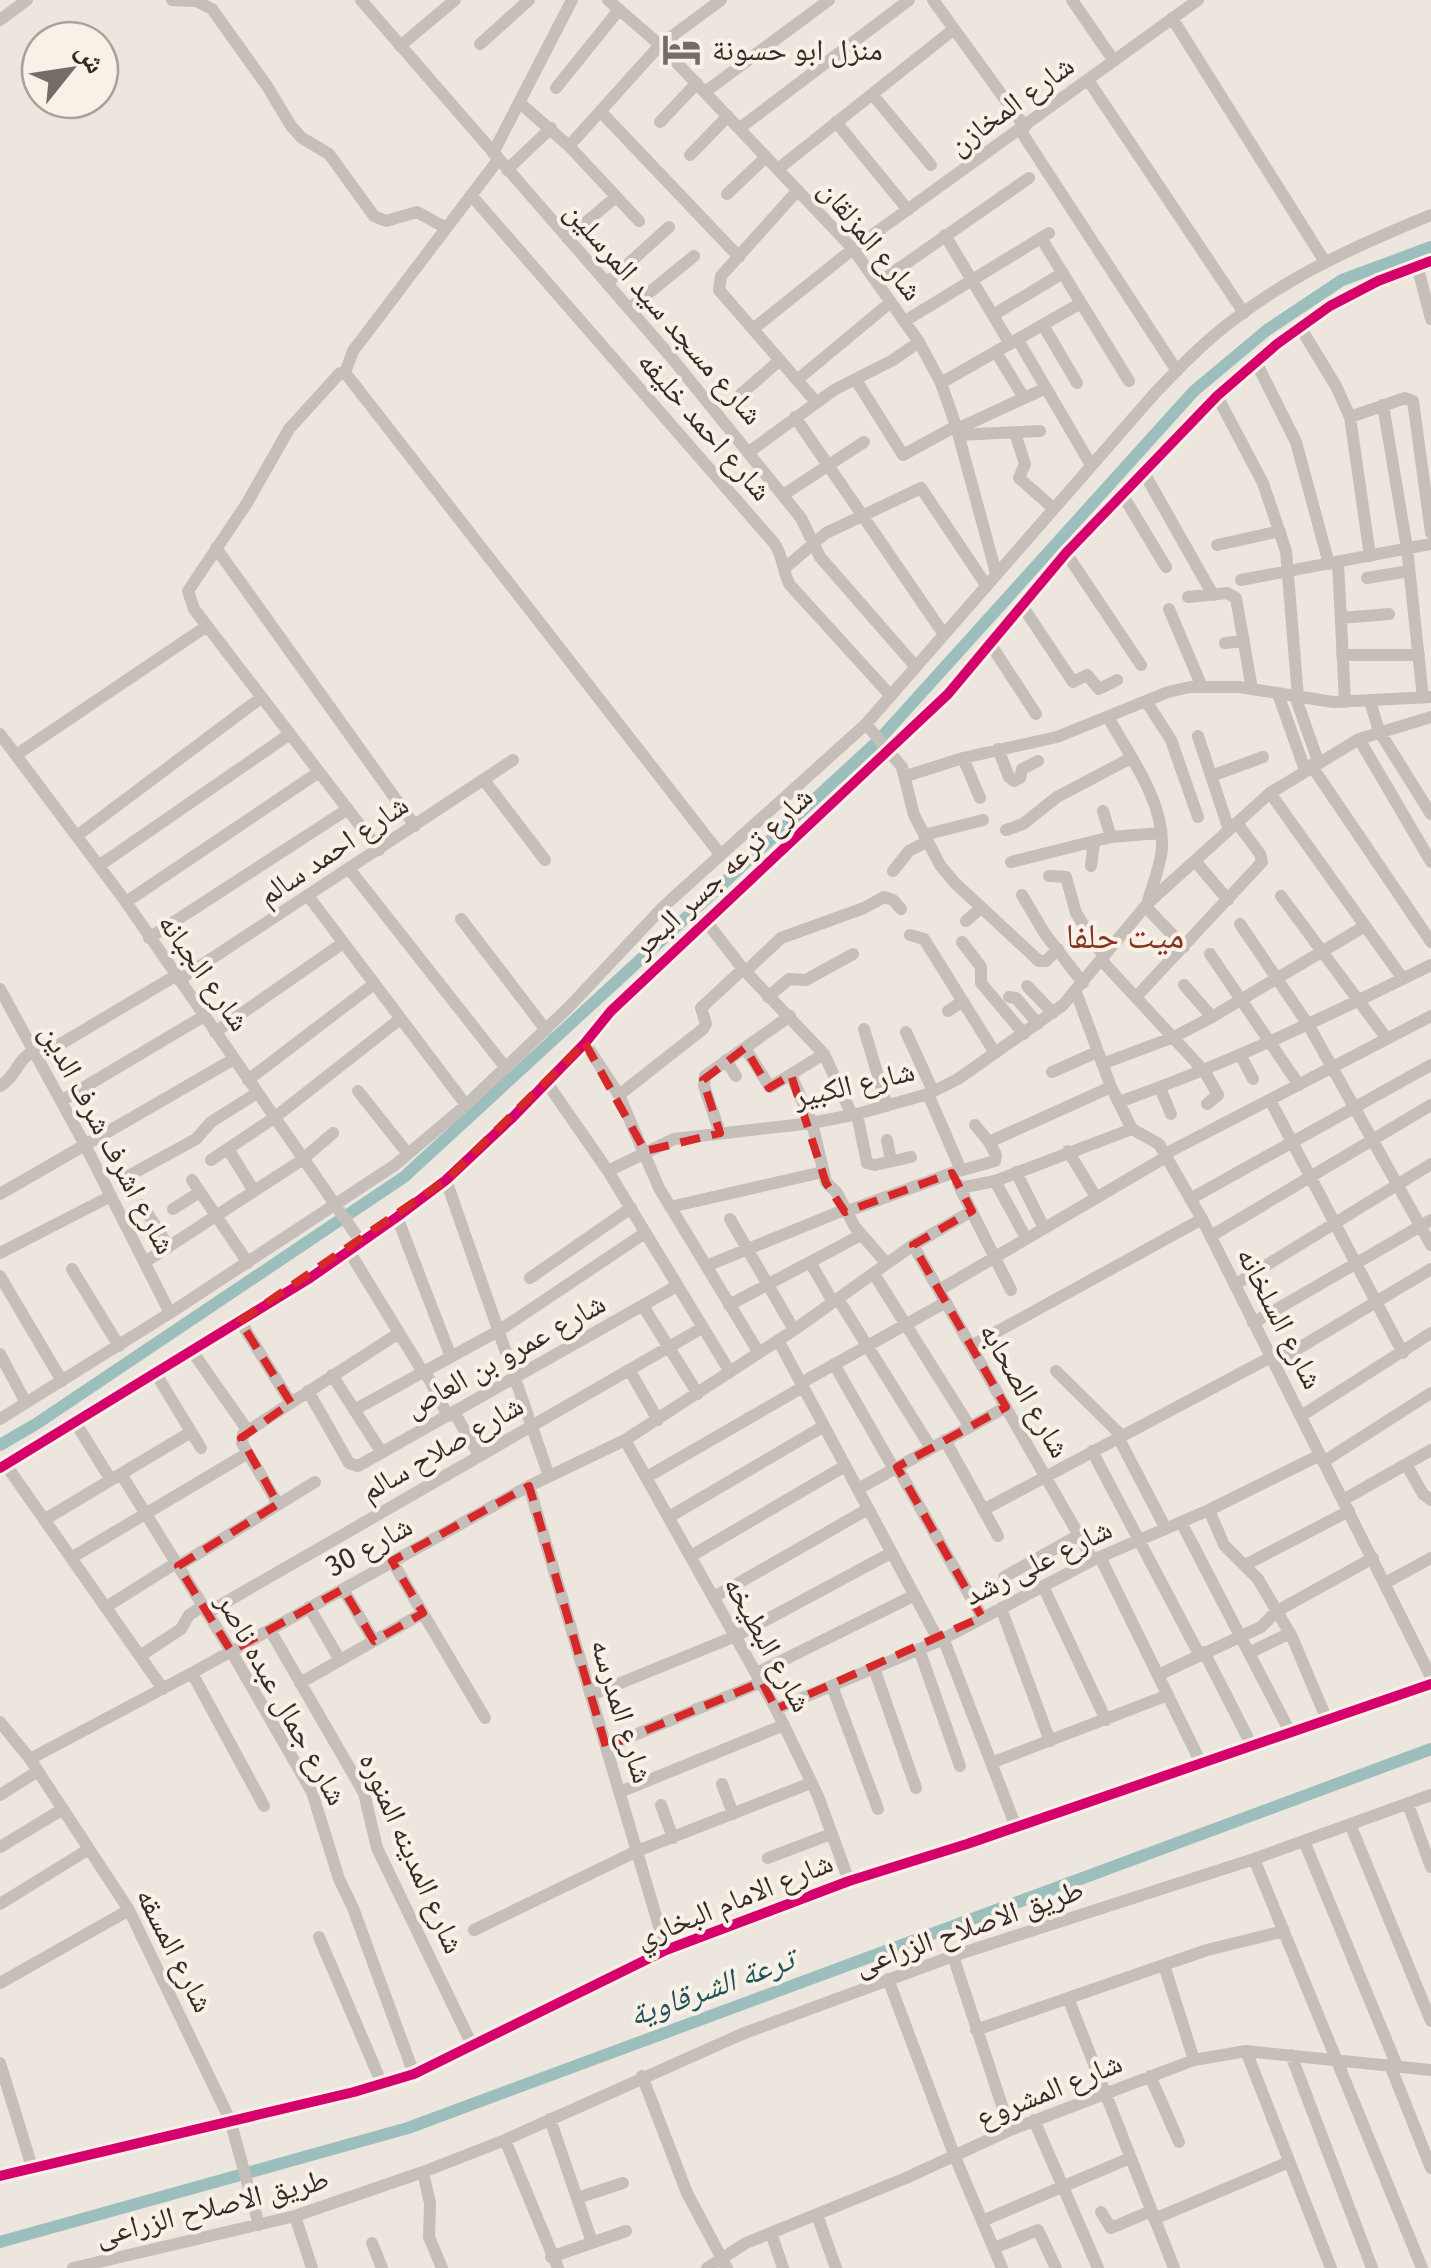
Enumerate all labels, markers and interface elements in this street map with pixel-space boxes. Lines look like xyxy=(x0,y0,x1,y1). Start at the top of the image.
north arrow xyxy=(20,20,120,120)
hotel icon: منزل ابو حسونة xyxy=(661,29,703,71)
place label: منزل ابو حسونة xyxy=(712,32,883,68)
text: ش xyxy=(69,37,113,79)
street label: شارع المخازن xyxy=(941,47,1082,163)
street label: شارع المزلقان xyxy=(811,172,931,308)
street label: شارع مسجد سيد المرسلين xyxy=(556,194,771,433)
street label: شارع احمد خليفه xyxy=(630,344,780,509)
street label: شارع ترعه جسر البحر xyxy=(623,779,821,967)
street label: شارع احمد سالم xyxy=(251,787,416,915)
street label: شارع الجبانه xyxy=(150,906,258,1038)
district label: ميت حلفا xyxy=(1066,915,1184,957)
street label: شارع اشرف شرف الدين xyxy=(31,1018,184,1261)
street label: شارع الكبير xyxy=(789,1053,918,1117)
street label: شارع السلخانه xyxy=(1228,1241,1331,1395)
street label: شارع عمرو بن العاص xyxy=(398,1285,612,1426)
street label: شارع الصحابه xyxy=(971,1316,1078,1465)
street label: شارع صلاح سالم xyxy=(354,1387,531,1511)
street label: شارع 30 xyxy=(319,1508,419,1585)
street label: شارع على رشد xyxy=(958,1511,1118,1614)
street label: شارع البطيخه xyxy=(715,1570,820,1719)
street label: شارع جمال عبده ناصر xyxy=(207,1586,355,1812)
street label: شارع المدرسه xyxy=(582,1634,661,1788)
street label: شارع المدينه المنوره xyxy=(351,1747,472,1960)
street label: شارع الامام البخاري xyxy=(630,1844,840,1961)
street label: طريق الاصلاح الزراعى xyxy=(850,1871,1088,1984)
street label: شارع المسقه xyxy=(127,1882,222,2019)
water label: ترعة الشرقاوية xyxy=(624,1937,805,2034)
street label: شارع المشروع xyxy=(971,2044,1128,2136)
street label: طريق الاصلاح الزراعى xyxy=(92,2161,333,2254)

